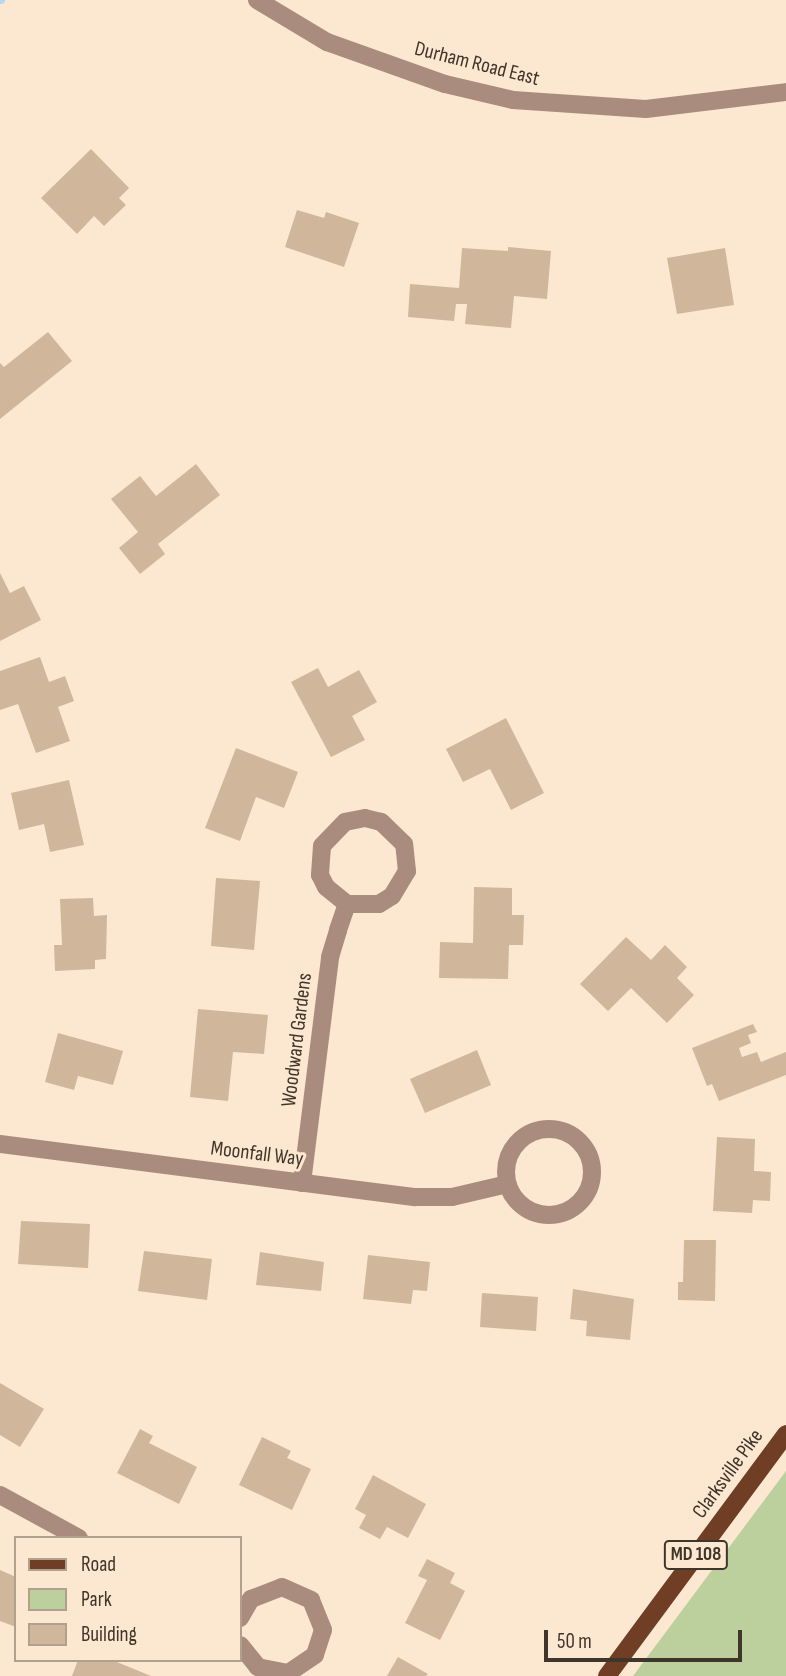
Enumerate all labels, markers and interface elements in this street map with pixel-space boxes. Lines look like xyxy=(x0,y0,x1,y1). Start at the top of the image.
street label: Durham Road East xyxy=(412,36,542,92)
street label: Woodward Gardens xyxy=(276,972,318,1108)
street label: Moonfall Way xyxy=(209,1136,305,1172)
street label: Clarksville Pike xyxy=(687,1425,769,1523)
legend xyxy=(14,1536,242,1662)
road number: MD 108 xyxy=(663,1540,729,1570)
text: Road xyxy=(81,1552,116,1577)
text: Park xyxy=(81,1587,112,1612)
scale bar xyxy=(548,1616,746,1660)
text: Building xyxy=(81,1622,137,1647)
text: 50 m xyxy=(557,1629,592,1654)

